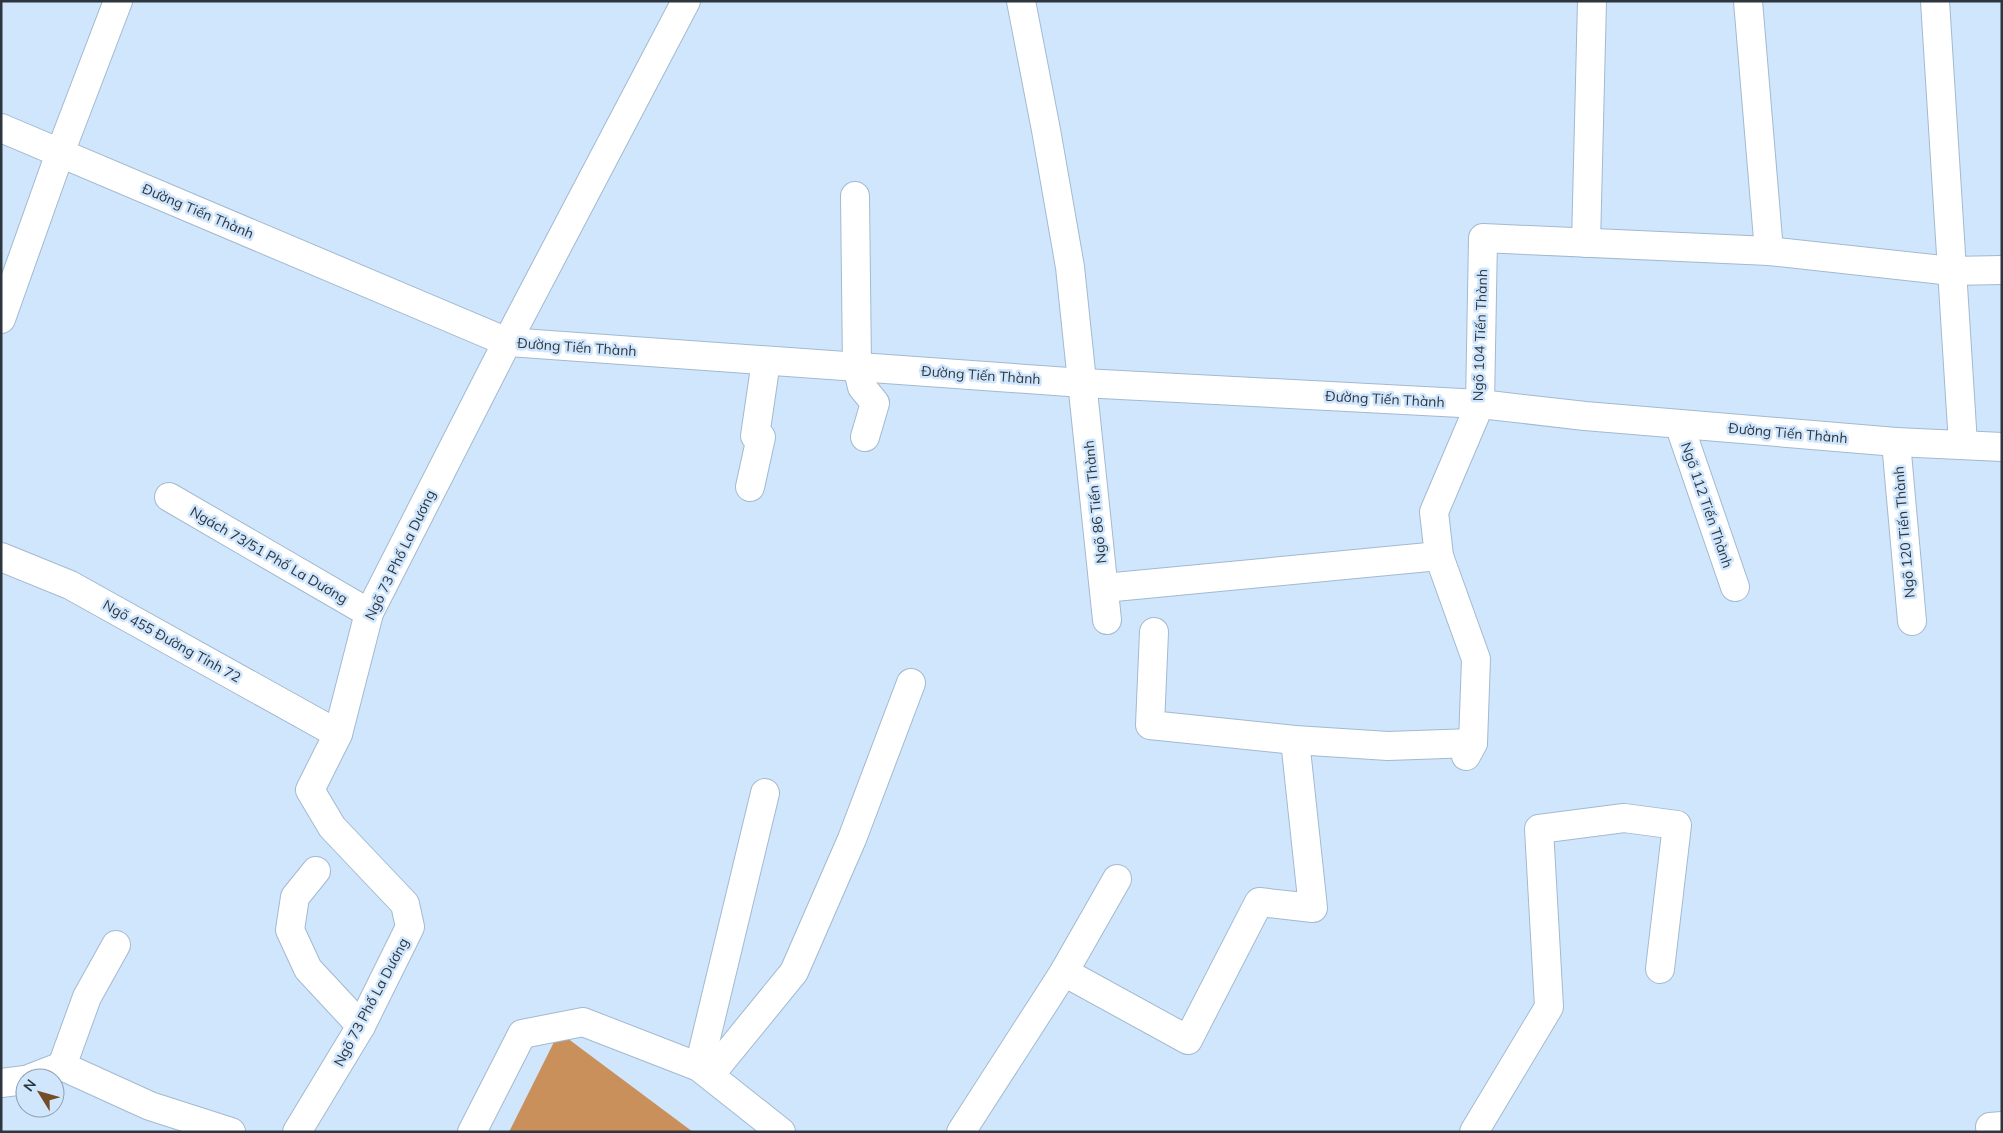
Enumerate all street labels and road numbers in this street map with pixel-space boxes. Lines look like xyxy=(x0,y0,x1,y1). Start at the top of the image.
street label: Đường Tiến Thành xyxy=(139,179,257,243)
street label: Ngõ 104 Tiến Thành xyxy=(1469,269,1491,401)
street label: Đường Tiến Thành xyxy=(517,334,637,360)
street label: Đường Tiến Thành xyxy=(921,362,1041,388)
street label: Đường Tiến Thành xyxy=(1325,387,1445,411)
street label: Đường Tiến Thành xyxy=(1728,419,1848,447)
street label: Ngõ 86 Tiến Thành xyxy=(1080,440,1110,564)
street label: Ngõ 112 Tiến Thành xyxy=(1677,440,1737,570)
street label: Ngõ 120 Tiến Thành xyxy=(1889,465,1919,599)
street label: Ngõ 73 Phố La Dương xyxy=(361,487,439,623)
street label: Ngách 73/51 Phố La Dương xyxy=(187,502,351,608)
street label: Ngõ 455 Đường Tỉnh 72 xyxy=(100,596,244,686)
street label: Ngõ 73 Phố La Dương xyxy=(330,935,412,1069)

